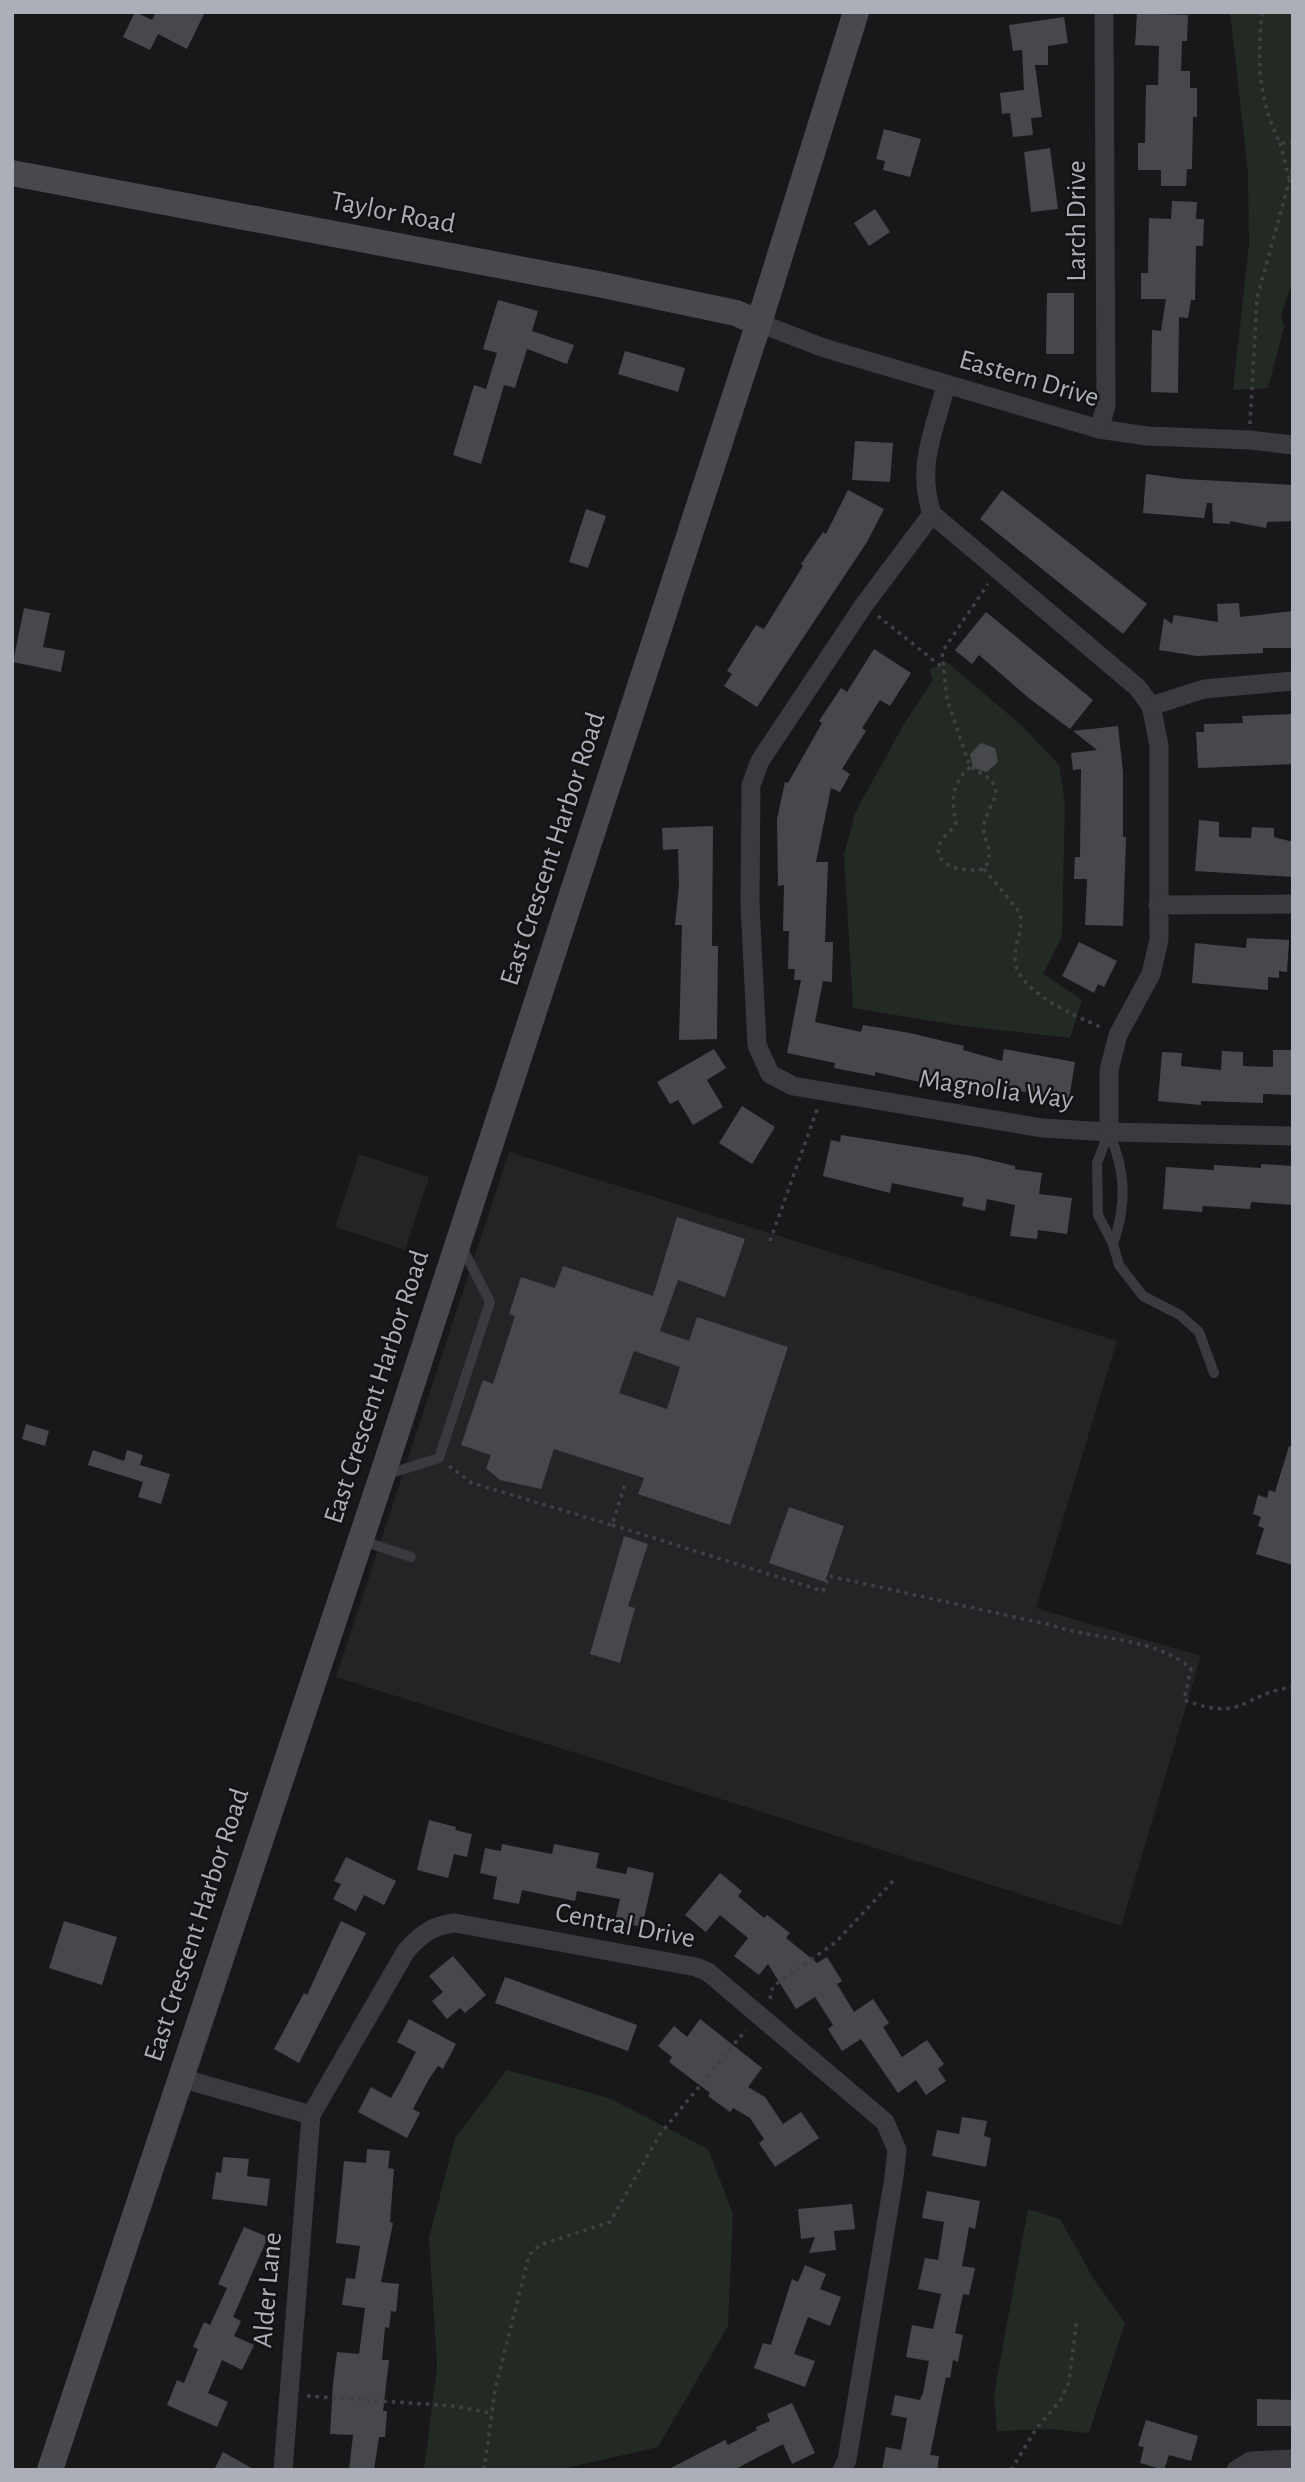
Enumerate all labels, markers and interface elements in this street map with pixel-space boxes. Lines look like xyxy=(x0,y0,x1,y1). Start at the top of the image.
street label: Larch Drive xyxy=(1063,160,1091,282)
street label: Taylor Road xyxy=(328,187,458,239)
street label: Eastern Drive xyxy=(956,346,1102,412)
street label: East Crescent Harbor Road xyxy=(496,709,610,989)
street label: Magnolia Way xyxy=(917,1065,1075,1115)
street label: East Crescent Harbor Road xyxy=(320,1247,434,1527)
street label: East Crescent Harbor Road xyxy=(140,1785,254,2065)
street label: Central Drive xyxy=(553,1899,697,1953)
street label: Alder Lane xyxy=(249,2231,287,2349)

